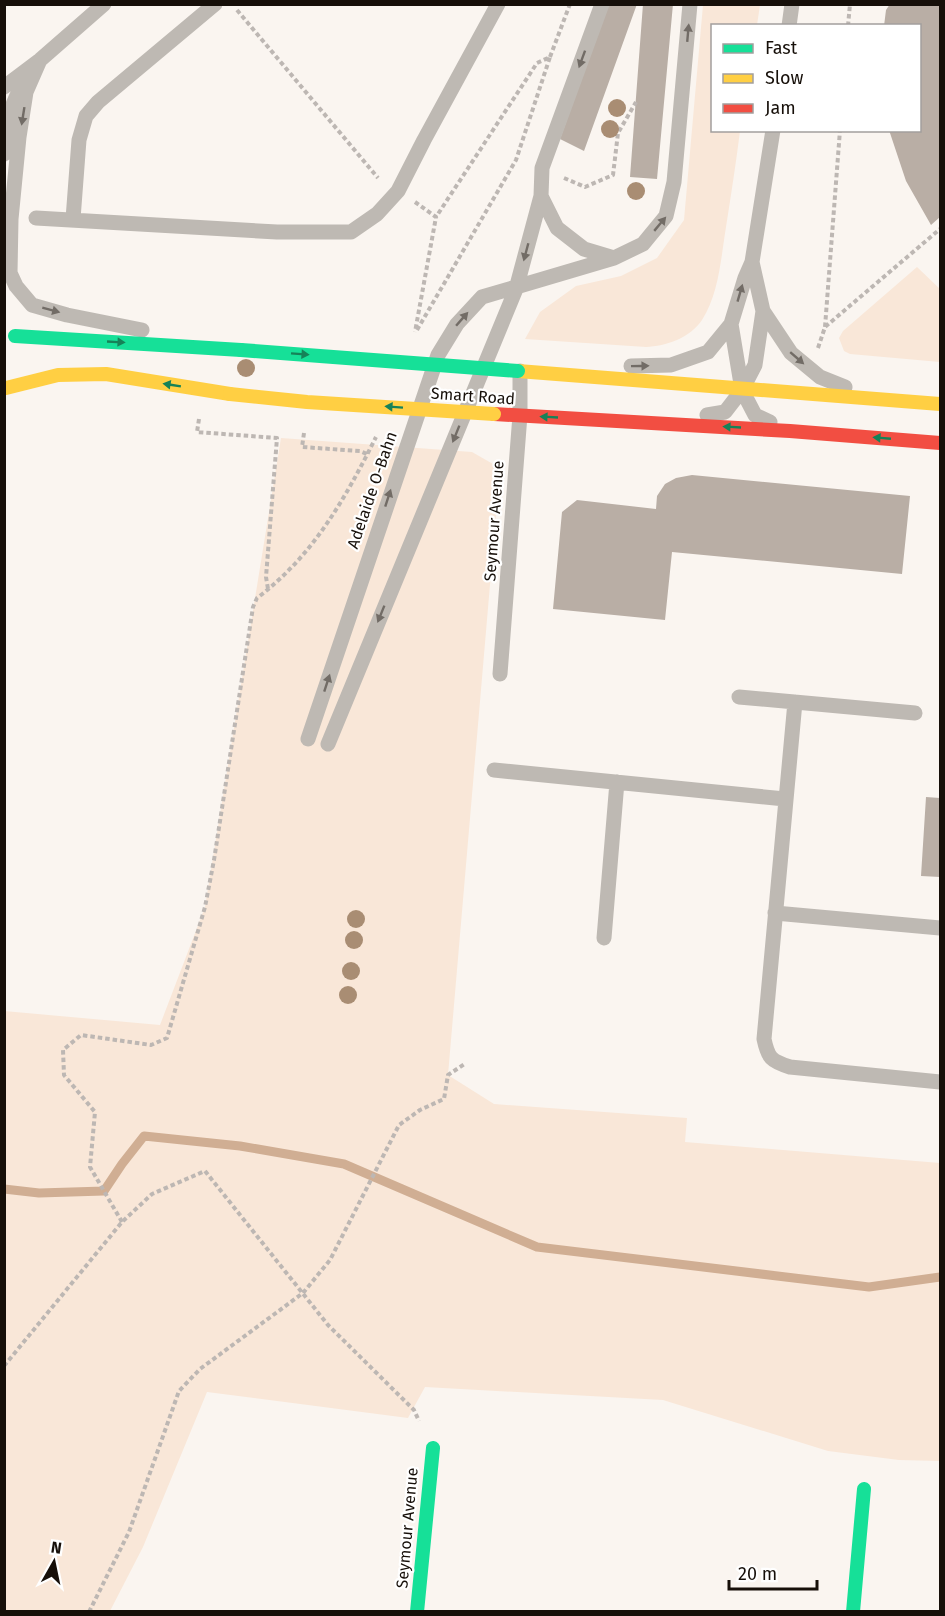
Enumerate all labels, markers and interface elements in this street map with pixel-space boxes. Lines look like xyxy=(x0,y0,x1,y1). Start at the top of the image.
one-way arrow xyxy=(683,23,693,42)
legend xyxy=(711,24,921,132)
text: Fast xyxy=(765,37,798,59)
one-way arrow xyxy=(576,51,586,69)
text: Slow xyxy=(765,67,804,89)
text: Jam xyxy=(765,97,796,119)
one-way arrow xyxy=(18,106,27,125)
one-way arrow xyxy=(653,216,666,232)
one-way arrow xyxy=(521,243,530,261)
one-way arrow xyxy=(736,283,745,301)
one-way arrow xyxy=(42,306,60,315)
one-way arrow xyxy=(455,312,468,327)
one-way arrow xyxy=(106,338,125,347)
one-way arrow xyxy=(290,350,309,359)
one-way arrow xyxy=(790,351,805,365)
one-way arrow xyxy=(630,361,649,371)
one-way arrow xyxy=(163,380,182,389)
street label: Smart Road xyxy=(430,384,516,408)
one-way arrow xyxy=(385,403,404,412)
one-way arrow xyxy=(539,412,558,421)
one-way arrow xyxy=(722,423,741,432)
one-way arrow xyxy=(451,425,461,443)
street label: Adelaide O-Bahn xyxy=(343,429,401,551)
one-way arrow xyxy=(873,433,892,443)
street label: Seymour Avenue xyxy=(480,460,508,582)
one-way arrow xyxy=(384,489,393,507)
one-way arrow xyxy=(376,605,385,623)
one-way arrow xyxy=(322,674,332,692)
street label: Seymour Avenue xyxy=(392,1467,422,1589)
north arrow xyxy=(24,1532,84,1592)
text: N xyxy=(50,1537,63,1558)
scale bar xyxy=(729,1553,818,1591)
text: 20 m xyxy=(738,1563,777,1585)

